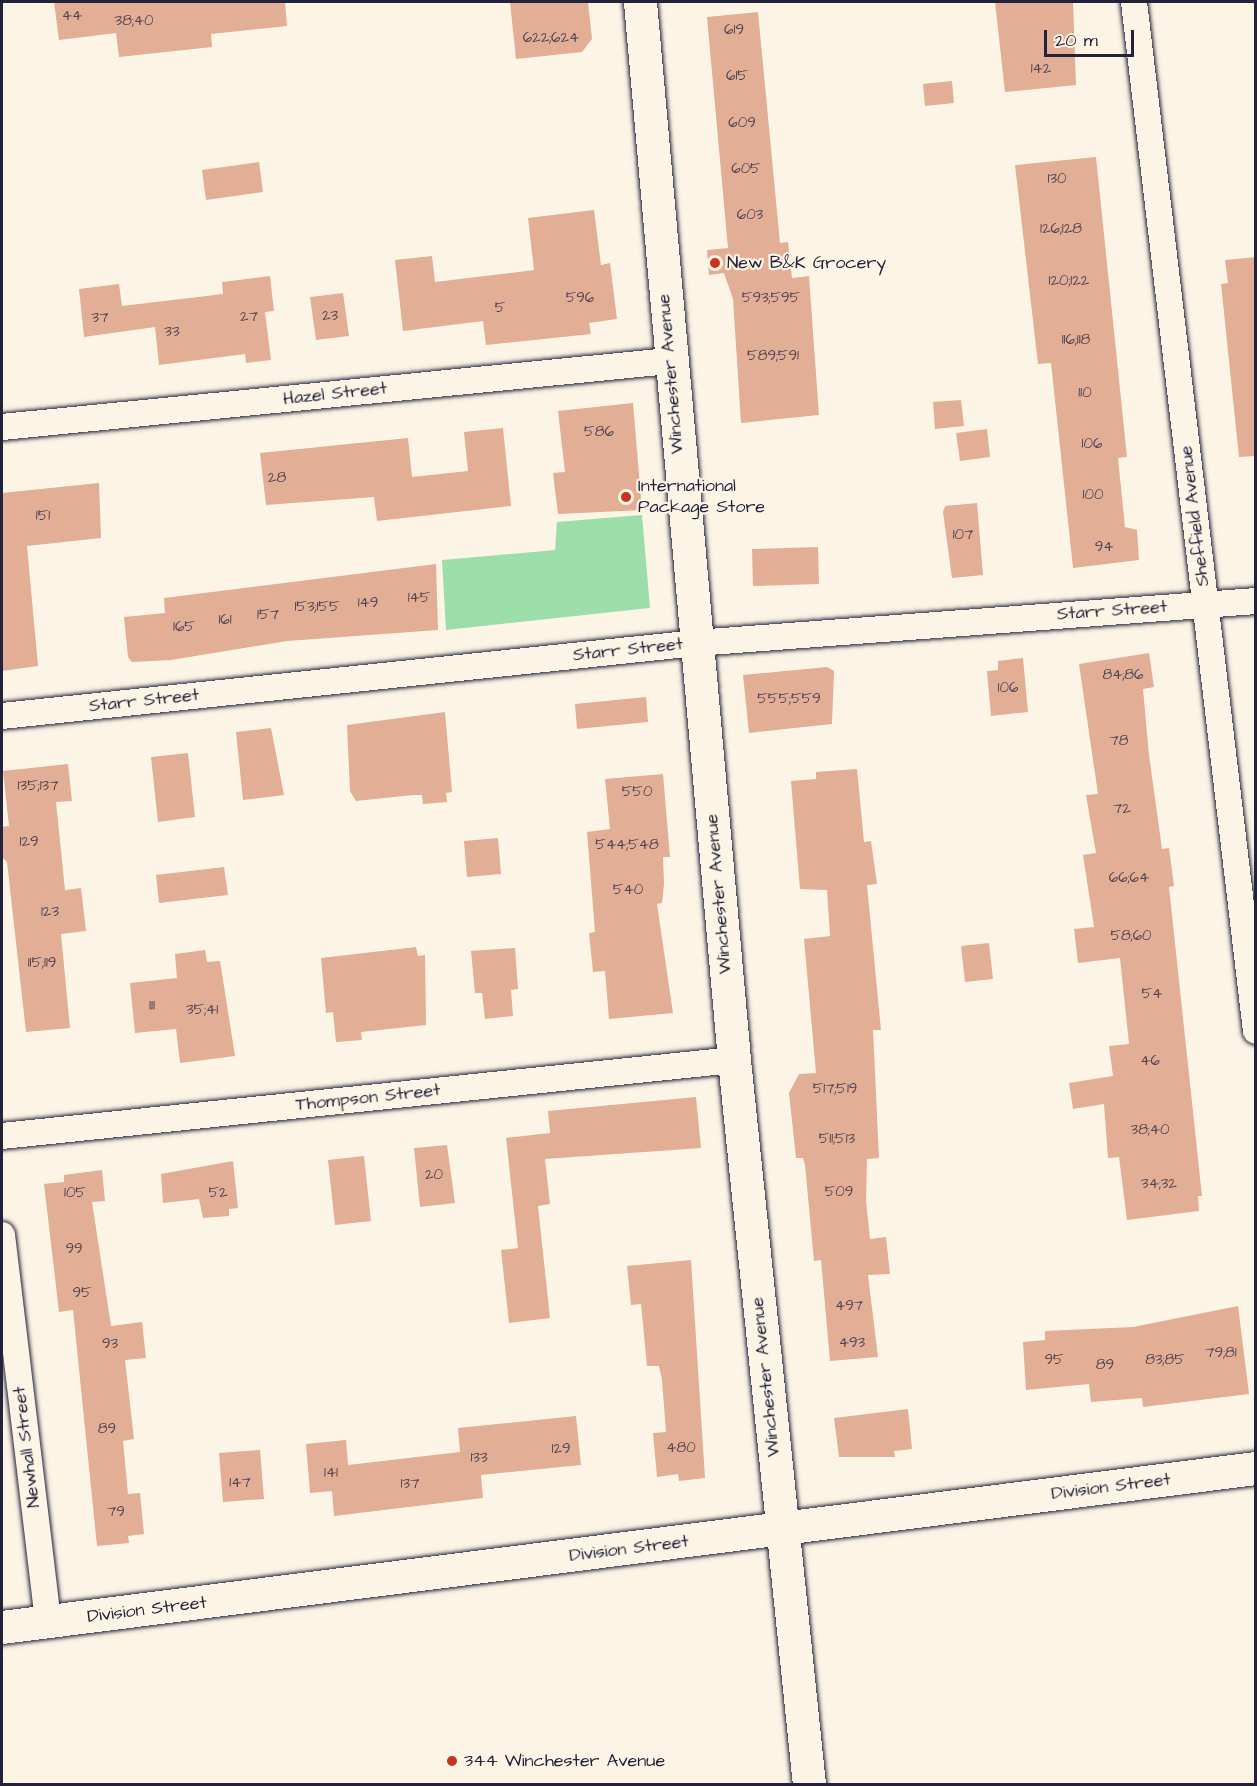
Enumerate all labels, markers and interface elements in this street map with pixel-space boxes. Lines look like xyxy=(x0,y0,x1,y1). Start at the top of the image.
house number: 44 xyxy=(62,7,82,25)
house number: 38;40 xyxy=(115,12,153,30)
scale bar xyxy=(1047,18,1137,56)
house number: 619 xyxy=(724,21,744,39)
text: 20 m xyxy=(1055,28,1098,53)
house number: 622;624 xyxy=(523,29,579,47)
house number: 142 xyxy=(1031,60,1051,78)
house number: 615 xyxy=(726,67,748,85)
house number: 609 xyxy=(728,114,756,132)
house number: 605 xyxy=(731,160,761,178)
house number: 130 xyxy=(1047,170,1067,188)
house number: 603 xyxy=(737,206,763,224)
house number: 126;128 xyxy=(1040,220,1082,238)
place label: New B&K Grocery xyxy=(727,252,886,274)
marker: New B&K Grocery xyxy=(708,256,722,270)
house number: 120;122 xyxy=(1049,272,1089,290)
house number: 596 xyxy=(566,289,594,307)
house number: 593;595 xyxy=(742,289,800,307)
street label: Winchester Avenue xyxy=(653,293,689,455)
house number: 5 xyxy=(495,299,505,317)
house number: 23 xyxy=(322,307,338,325)
house number: 27 xyxy=(240,308,258,326)
house number: 37 xyxy=(92,309,108,327)
house number: 33 xyxy=(164,323,180,341)
house number: 116;118 xyxy=(1062,331,1090,349)
house number: 589;591 xyxy=(747,347,799,365)
street label: Hazel Street xyxy=(282,378,388,410)
house number: 110 xyxy=(1078,384,1092,402)
house number: 586 xyxy=(584,423,614,441)
house number: 106 xyxy=(1082,435,1102,453)
street label: Sheffield Avenue xyxy=(1176,444,1214,588)
house number: 28 xyxy=(268,469,286,487)
place label: International Package Store xyxy=(638,476,765,518)
house number: 100 xyxy=(1083,486,1103,504)
marker: International Package Store xyxy=(619,490,633,504)
house number: 151 xyxy=(36,507,50,525)
house number: 107 xyxy=(953,526,973,544)
house number: 94 xyxy=(1095,538,1113,556)
house number: 145 xyxy=(408,589,430,607)
house number: 149 xyxy=(358,594,378,612)
street label: Starr Street xyxy=(1056,596,1168,626)
house number: 153;155 xyxy=(294,598,340,616)
house number: 157 xyxy=(257,606,279,624)
house number: 161 xyxy=(218,611,232,629)
house number: 165 xyxy=(173,618,195,636)
street label: Starr Street xyxy=(572,633,684,667)
house number: 84;86 xyxy=(1103,666,1143,684)
house number: 106 xyxy=(998,679,1018,697)
street label: Starr Street xyxy=(88,684,200,718)
house number: 555;559 xyxy=(757,690,821,708)
house number: 78 xyxy=(1110,732,1128,750)
house number: 135;137 xyxy=(18,777,58,795)
house number: 550 xyxy=(622,783,652,801)
house number: 72 xyxy=(1113,800,1131,818)
street label: Winchester Avenue xyxy=(701,813,737,975)
house number: 129 xyxy=(19,833,39,851)
house number: 544;548 xyxy=(595,836,659,854)
house number: 66;64 xyxy=(1109,869,1149,887)
house number: 540 xyxy=(613,881,643,899)
house number: 123 xyxy=(41,903,59,921)
house number: 58;60 xyxy=(1110,927,1152,945)
house number: 115;119 xyxy=(28,954,56,972)
house number: 54 xyxy=(1142,985,1162,1003)
house number: 111 xyxy=(149,997,155,1015)
house number: 35;41 xyxy=(186,1001,218,1019)
house number: 46 xyxy=(1140,1052,1160,1070)
street label: Thompson Street xyxy=(295,1080,441,1116)
house number: 517;519 xyxy=(813,1080,857,1098)
house number: 38;40 xyxy=(1131,1121,1169,1139)
house number: 511;513 xyxy=(819,1130,855,1148)
house number: 20 xyxy=(425,1166,443,1184)
house number: 34;32 xyxy=(1141,1175,1177,1193)
house number: 509 xyxy=(825,1183,853,1201)
house number: 105 xyxy=(64,1184,86,1202)
house number: 52 xyxy=(208,1184,228,1202)
house number: 99 xyxy=(65,1240,83,1258)
house number: 95 xyxy=(72,1284,92,1302)
street label: Winchester Avenue xyxy=(747,1296,785,1458)
house number: 497 xyxy=(835,1297,863,1315)
house number: 493 xyxy=(839,1334,865,1352)
house number: 93 xyxy=(102,1335,118,1353)
house number: 79;81 xyxy=(1205,1344,1237,1362)
house number: 95 xyxy=(1044,1351,1064,1369)
house number: 83;85 xyxy=(1145,1351,1185,1369)
house number: 89 xyxy=(1096,1356,1114,1374)
street label: Newhall Street xyxy=(9,1385,45,1509)
house number: 89 xyxy=(98,1420,116,1438)
house number: 480 xyxy=(666,1439,696,1457)
house number: 129 xyxy=(551,1440,571,1458)
house number: 133 xyxy=(470,1449,488,1467)
house number: 141 xyxy=(324,1464,338,1482)
street label: Division Street xyxy=(1050,1469,1172,1505)
house number: 147 xyxy=(229,1474,251,1492)
house number: 137 xyxy=(401,1475,419,1493)
house number: 79 xyxy=(107,1503,125,1521)
street label: Division Street xyxy=(568,1531,690,1567)
street label: Division Street xyxy=(86,1592,208,1628)
place label: 344 Winchester Avenue xyxy=(464,1750,665,1772)
marker: 344 Winchester Avenue xyxy=(445,1754,459,1768)

